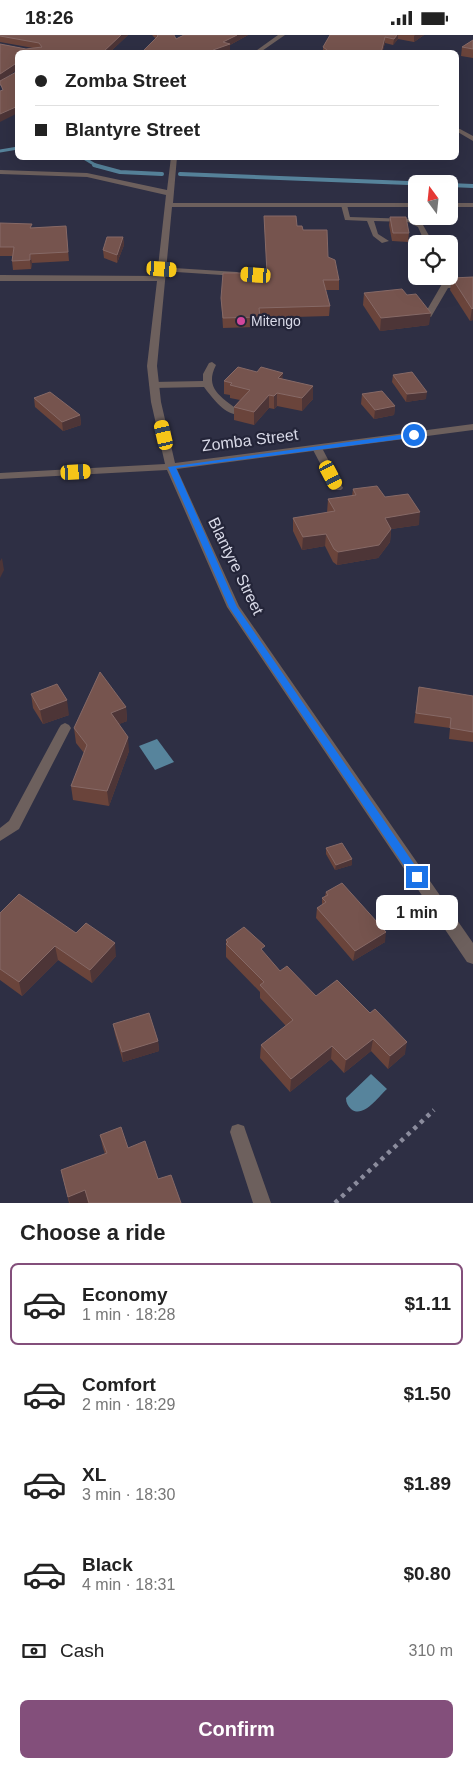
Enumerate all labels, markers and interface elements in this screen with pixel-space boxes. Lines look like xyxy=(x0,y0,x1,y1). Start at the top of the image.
text: 18:26 xyxy=(25,7,74,28)
text: Zomba Street xyxy=(65,70,186,91)
text: Blantyre Street xyxy=(65,119,200,140)
north arrow xyxy=(408,175,458,225)
map controls xyxy=(408,175,458,285)
button: locate xyxy=(408,235,458,285)
car xyxy=(146,260,177,278)
car xyxy=(240,266,271,284)
place label: Mitengo xyxy=(251,313,301,329)
marker: Mitengo xyxy=(235,315,247,327)
car xyxy=(153,419,174,451)
route start xyxy=(403,424,425,446)
street label: Zomba Street xyxy=(201,426,300,454)
car xyxy=(317,458,344,492)
car xyxy=(60,464,91,480)
street label: Blantyre Street xyxy=(205,515,267,618)
route end xyxy=(406,866,428,888)
callout: 1 min xyxy=(376,895,458,929)
text: 1 min xyxy=(396,904,438,921)
text: Choose a ride xyxy=(20,1220,165,1245)
icon: car xyxy=(22,1282,67,1327)
text: Economy xyxy=(82,1284,168,1305)
text: $1.11 xyxy=(405,1293,451,1314)
text: 1 min · 18:28 xyxy=(82,1306,175,1323)
icon: car xyxy=(22,1372,67,1417)
text: Comfort xyxy=(82,1374,156,1395)
text: $1.50 xyxy=(403,1383,451,1404)
text: 2 min · 18:29 xyxy=(82,1396,175,1413)
icon: car xyxy=(22,1462,67,1507)
text: XL xyxy=(82,1464,106,1485)
text: $1.89 xyxy=(403,1473,451,1494)
text: 3 min · 18:30 xyxy=(82,1486,175,1503)
icon: car xyxy=(22,1552,67,1597)
text: Black xyxy=(82,1554,133,1575)
text: $0.80 xyxy=(403,1563,451,1584)
text: 4 min · 18:31 xyxy=(82,1576,175,1593)
icon: cash xyxy=(20,1637,48,1665)
text: Cash xyxy=(60,1640,104,1661)
text: 310 m xyxy=(409,1642,453,1659)
button: Confirm xyxy=(20,1700,453,1758)

